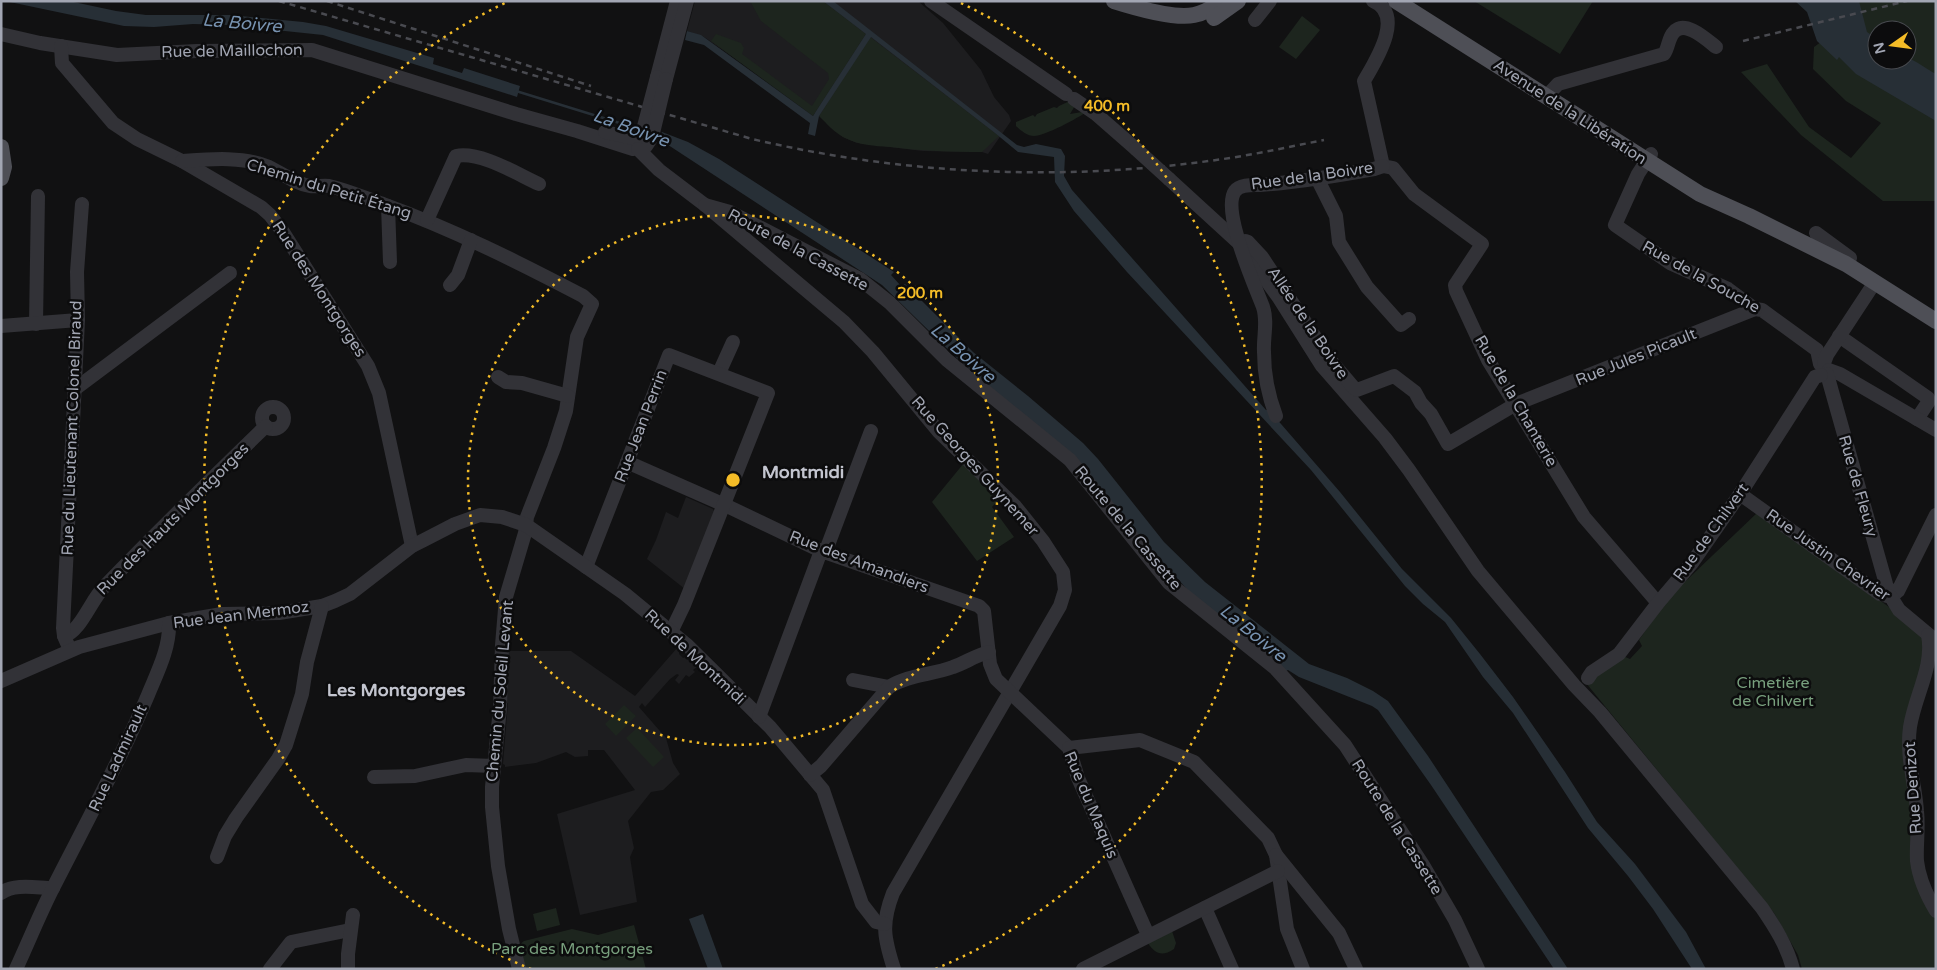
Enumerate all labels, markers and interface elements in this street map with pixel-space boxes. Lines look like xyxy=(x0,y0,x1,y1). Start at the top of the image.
water label: La Boivre xyxy=(202,9,283,37)
north arrow xyxy=(1867,20,1917,70)
street label: Rue de Maillochon xyxy=(161,40,303,62)
text: N xyxy=(1870,41,1889,56)
street label: Avenue de la Libération xyxy=(1490,55,1650,169)
text: 400 m xyxy=(1084,97,1130,115)
water label: La Boivre xyxy=(590,104,673,152)
street label: Chemin du Petit Étang xyxy=(244,154,414,224)
street label: Rue de la Boivre xyxy=(1250,158,1374,194)
street label: Route de la Cassette xyxy=(724,204,872,296)
street label: Rue des Montgorges xyxy=(267,217,371,361)
street label: Rue de la Souche xyxy=(1639,236,1763,318)
street label: Allée de la Boivre xyxy=(1263,263,1353,383)
text: 200 m xyxy=(897,284,943,302)
street label: Rue du Lieutenant Colonel Biraud xyxy=(58,300,86,556)
water label: La Boivre xyxy=(926,319,1001,388)
street label: Rue Jules Picault xyxy=(1573,324,1699,390)
street label: Rue de la Chanterie xyxy=(1470,332,1562,470)
street label: Rue Jean Perrin xyxy=(610,367,672,485)
street label: Rue Georges Guynemer xyxy=(907,392,1044,541)
street label: Rue de Fleury xyxy=(1834,433,1882,540)
street label: Rue des Hauts Montgorges xyxy=(93,439,253,599)
district label: Montmidi xyxy=(762,461,844,483)
street label: Route de la Cassette xyxy=(1070,462,1186,594)
centre of rings xyxy=(724,471,742,489)
street label: Rue de Chilvert xyxy=(1669,479,1753,585)
street label: Rue Justin Chevrier xyxy=(1762,505,1895,606)
street label: Rue des Amandiers xyxy=(787,526,931,598)
street label: Rue Jean Mermoz xyxy=(172,597,310,633)
street label: Chemin du Soleil Levant xyxy=(482,599,518,783)
water label: La Boivre xyxy=(1215,599,1291,667)
street label: Rue de Montmidi xyxy=(640,605,750,709)
park label: Cimetière de Chilvert xyxy=(1732,673,1814,711)
district label: Les Montgorges xyxy=(327,679,466,701)
street label: Rue Ladmirault xyxy=(84,701,152,815)
street label: Rue Denizot xyxy=(1900,741,1926,835)
street label: Rue du Maquis xyxy=(1059,748,1123,862)
street label: Route de la Cassette xyxy=(1347,755,1447,899)
park label: Parc des Montgorges xyxy=(491,939,653,959)

